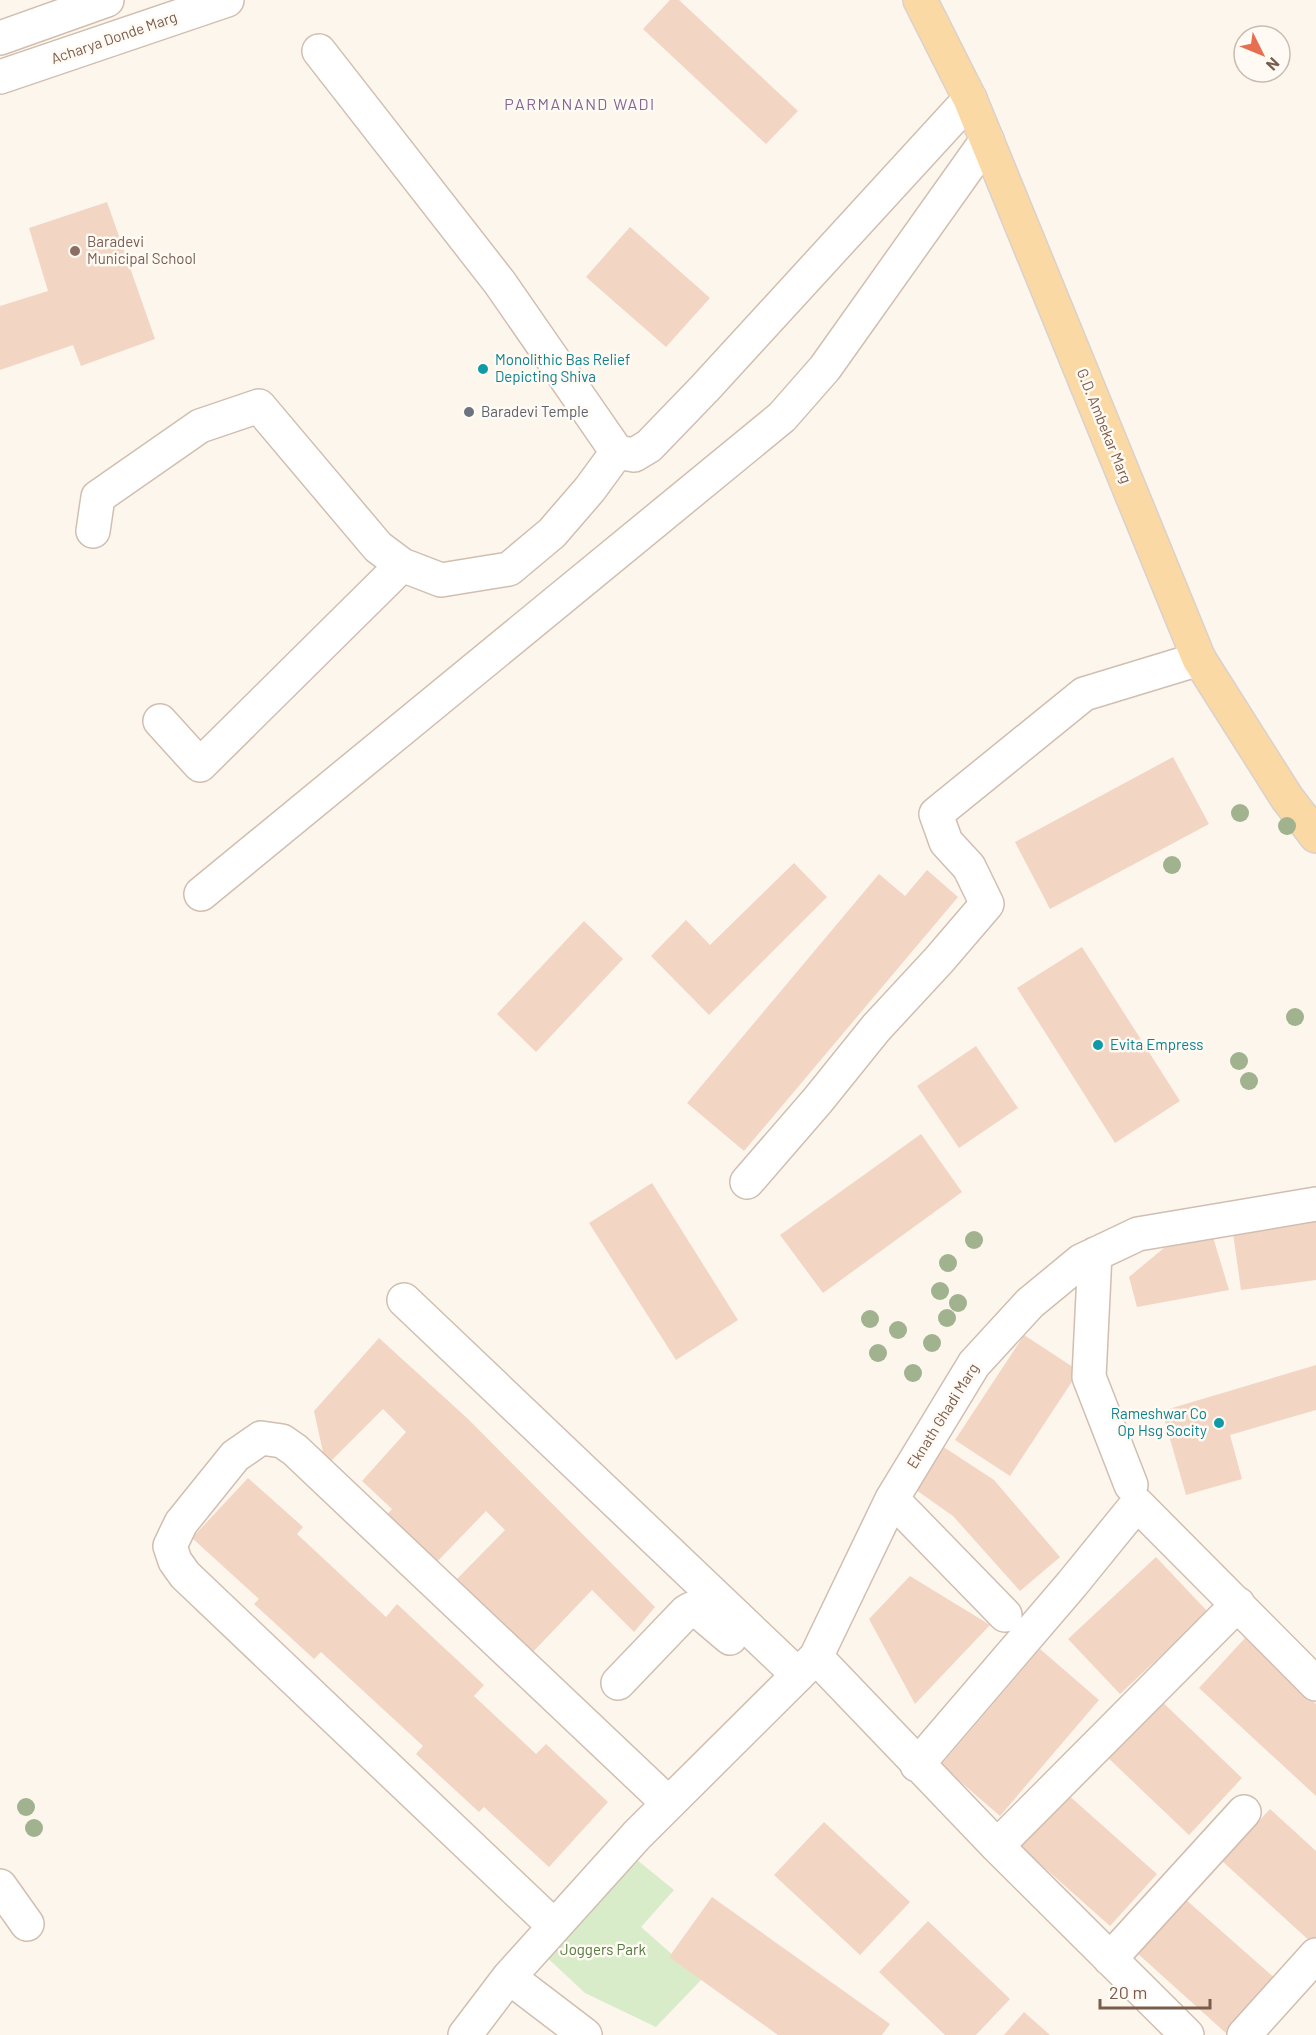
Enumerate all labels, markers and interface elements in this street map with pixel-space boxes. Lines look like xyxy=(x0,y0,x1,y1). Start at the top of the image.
street label: Acharya Donde Marg xyxy=(48,7,179,67)
north arrow xyxy=(1232,24,1292,84)
text: N xyxy=(1263,54,1284,75)
district label: PARMANAND WADI xyxy=(504,94,656,113)
place label: Baradevi Municipal School xyxy=(87,232,196,267)
marker: Baradevi Municipal School xyxy=(68,244,82,258)
place label: Monolithic Bas Relief Depicting Shiva xyxy=(495,350,630,385)
marker: Monolithic Bas Relief Depicting Shiva xyxy=(476,362,490,376)
street label: G.D. Ambekar Marg xyxy=(1074,366,1136,486)
place label: Baradevi Temple xyxy=(481,402,589,420)
marker: Baradevi Temple xyxy=(462,405,476,419)
place label: Evita Empress xyxy=(1110,1035,1203,1053)
marker: Evita Empress xyxy=(1091,1038,1105,1052)
street label: Eknath Ghadi Marg xyxy=(903,1360,982,1471)
place label: Rameshwar Co Op Hsg Socity xyxy=(1111,1404,1207,1439)
marker: Rameshwar Co Op Hsg Socity xyxy=(1212,1416,1226,1430)
park label: Joggers Park xyxy=(560,1940,646,1958)
scale bar xyxy=(1100,1972,1210,2010)
text: 20 m xyxy=(1109,1981,1147,2003)

